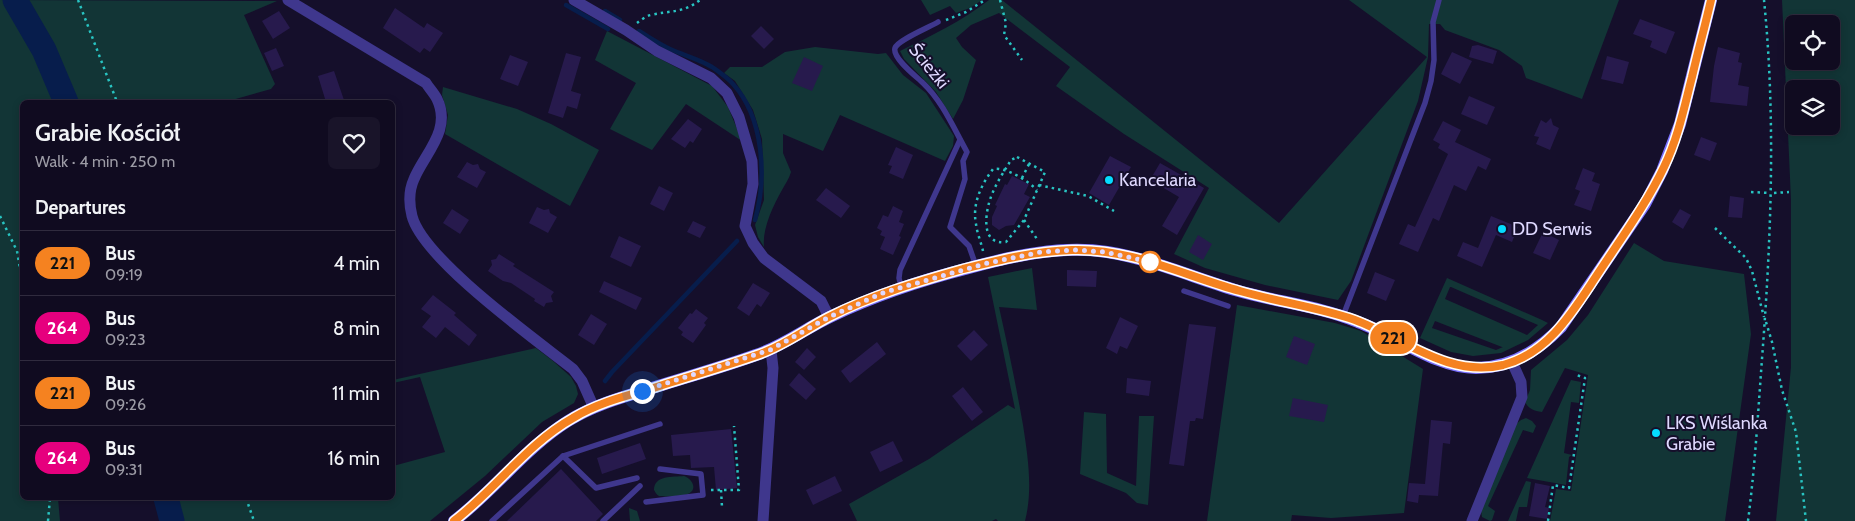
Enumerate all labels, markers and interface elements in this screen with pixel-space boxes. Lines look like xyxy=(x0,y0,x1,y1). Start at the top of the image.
map controls xyxy=(1785,15,1840,135)
button: locate xyxy=(1785,15,1840,70)
street label: Ścieżki xyxy=(904,39,954,93)
button: layers xyxy=(1785,80,1840,135)
button: heart xyxy=(328,117,380,169)
text: Grabie Kościół xyxy=(35,118,180,147)
text: Walk · 4 min · 250 m xyxy=(35,152,175,171)
place label: Kancelaria xyxy=(1119,169,1197,191)
marker: Kancelaria xyxy=(1103,174,1115,186)
text: Departures xyxy=(35,196,126,219)
place label: DD Serwis xyxy=(1512,218,1592,240)
marker: DD Serwis xyxy=(1496,223,1508,235)
text: Bus xyxy=(105,242,135,265)
unlabelled marker xyxy=(1139,251,1161,273)
text: 221 xyxy=(50,252,75,274)
text: 4 min xyxy=(333,252,380,275)
text: 09:19 xyxy=(105,265,143,284)
text: Bus xyxy=(105,307,135,330)
text: 264 xyxy=(47,317,78,339)
text: 8 min xyxy=(333,317,380,340)
line badge: 221 xyxy=(1364,322,1422,354)
text: 221 xyxy=(1380,327,1406,349)
text: 09:23 xyxy=(105,330,146,349)
text: Bus xyxy=(105,372,135,395)
your location xyxy=(630,379,655,404)
text: 221 xyxy=(50,382,75,404)
text: 11 min xyxy=(332,382,380,405)
text: 09:26 xyxy=(105,395,146,414)
place label: LKS Wiślanka Grabie xyxy=(1666,412,1768,455)
marker: LKS Wiślanka Grabie xyxy=(1650,427,1662,439)
text: Bus xyxy=(105,437,135,460)
text: 264 xyxy=(47,447,78,469)
text: 16 min xyxy=(327,447,380,470)
text: 09:31 xyxy=(105,460,142,479)

